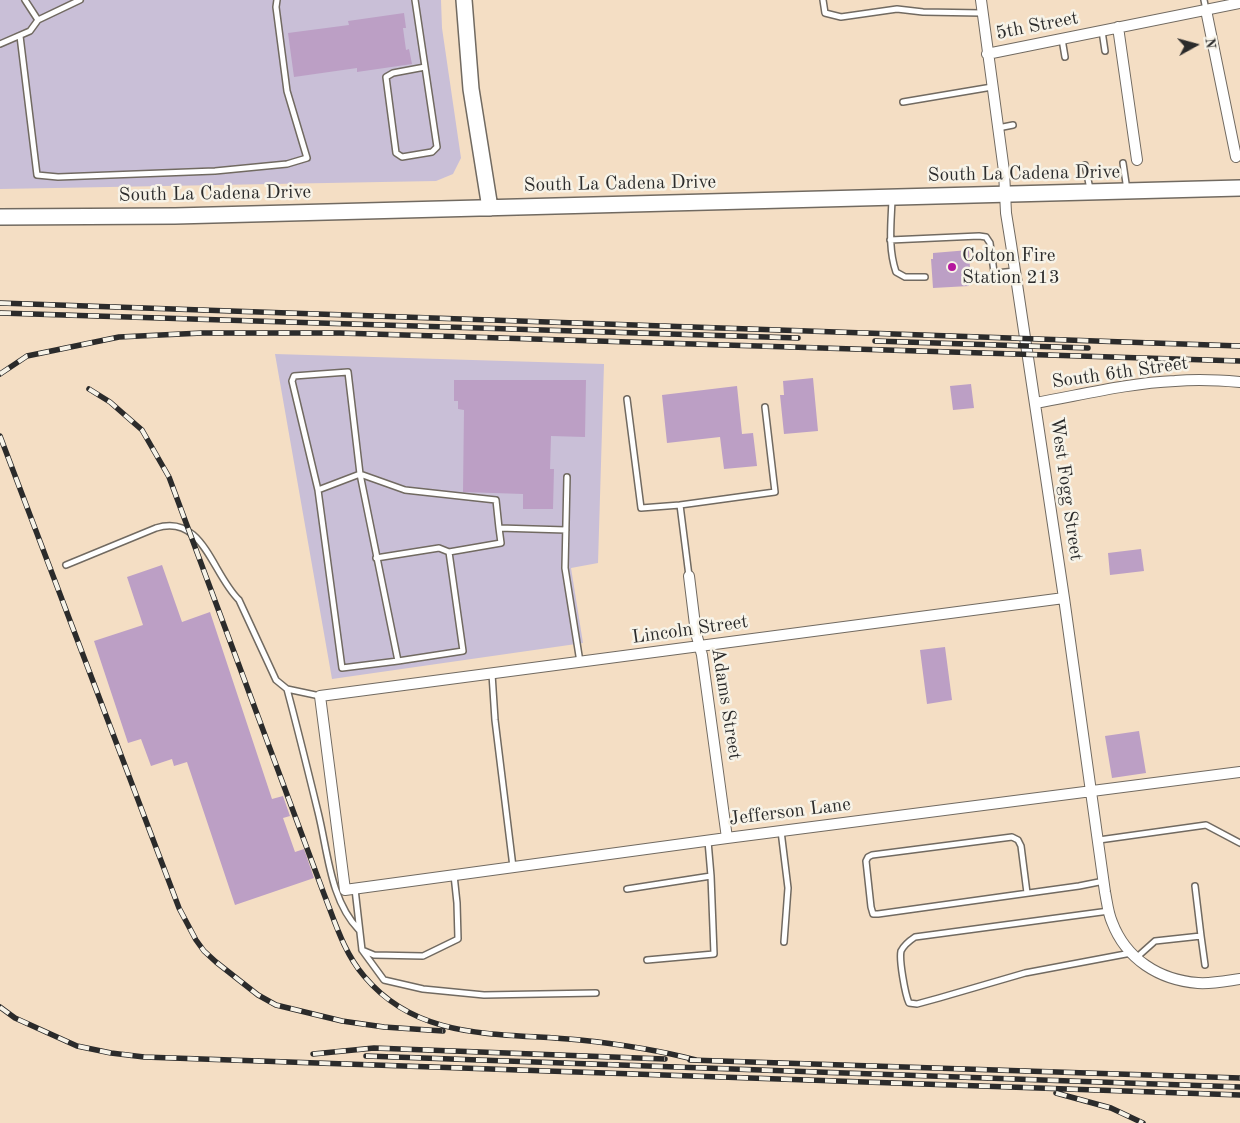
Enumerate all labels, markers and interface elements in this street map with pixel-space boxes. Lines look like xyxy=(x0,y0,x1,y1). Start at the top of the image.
street label: 5th Street xyxy=(994,7,1080,45)
north arrow xyxy=(1170,20,1220,70)
text: N xyxy=(1202,37,1217,49)
street label: South La Cadena Drive xyxy=(928,161,1120,187)
street label: South La Cadena Drive xyxy=(524,171,716,197)
street label: South La Cadena Drive xyxy=(119,181,311,207)
place label: Colton Fire Station 213 xyxy=(962,245,1060,289)
marker: Colton Fire Station 213 xyxy=(946,261,958,273)
street label: South 6th Street xyxy=(1050,352,1190,394)
street label: West Fogg Street xyxy=(1045,416,1087,562)
street label: Lincoln Street xyxy=(631,611,749,649)
street label: Adams Street xyxy=(706,647,746,761)
street label: Jefferson Lane xyxy=(728,793,852,831)

